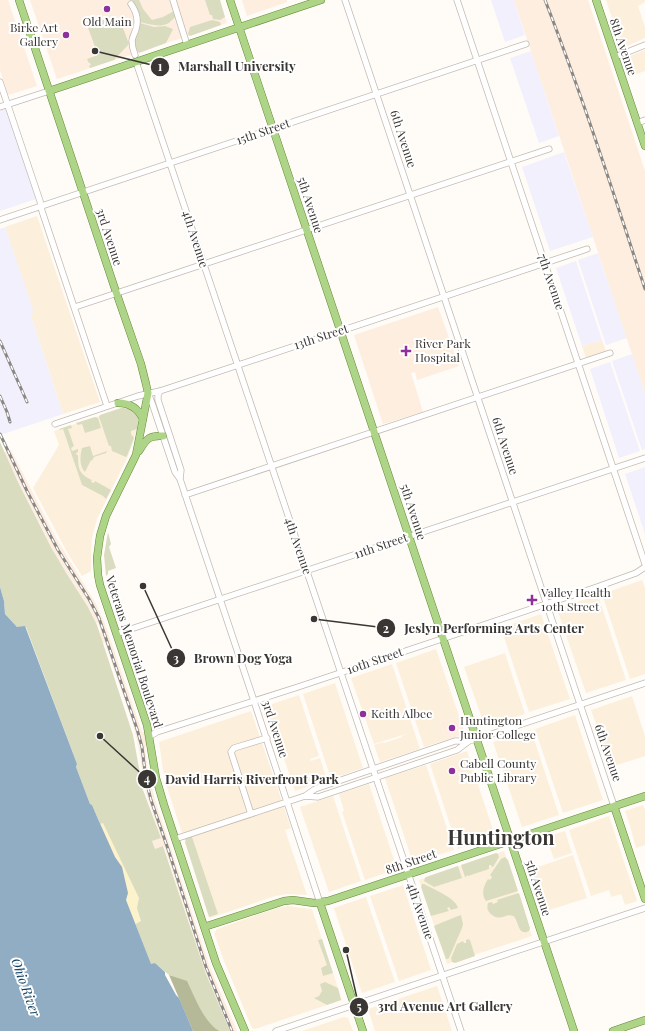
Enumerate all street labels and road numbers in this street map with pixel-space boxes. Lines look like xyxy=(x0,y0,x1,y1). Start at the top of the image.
street label: 8th Avenue xyxy=(607,16,641,78)
street label: 6th Avenue xyxy=(387,108,421,170)
street label: 15th Street xyxy=(234,114,292,148)
street label: 5th Avenue xyxy=(294,174,328,235)
street label: 3rd Avenue xyxy=(93,206,127,268)
street label: 4th Avenue xyxy=(179,208,213,269)
street label: 7th Avenue xyxy=(535,251,569,312)
street label: 13th Street xyxy=(292,320,351,352)
street label: 6th Avenue xyxy=(489,415,523,477)
street label: 5th Avenue xyxy=(397,481,431,542)
street label: 4th Avenue xyxy=(282,515,316,576)
street label: 11th Street xyxy=(352,528,410,562)
street label: Veterans Memorial Boulevard xyxy=(102,573,167,730)
street label: 10th Street xyxy=(345,643,405,677)
street label: 3rd Avenue xyxy=(259,698,293,760)
street label: 6th Avenue xyxy=(592,722,626,784)
street label: 8th Street xyxy=(383,845,439,877)
street label: 5th Avenue xyxy=(522,857,556,918)
street label: 4th Avenue xyxy=(404,880,438,941)

